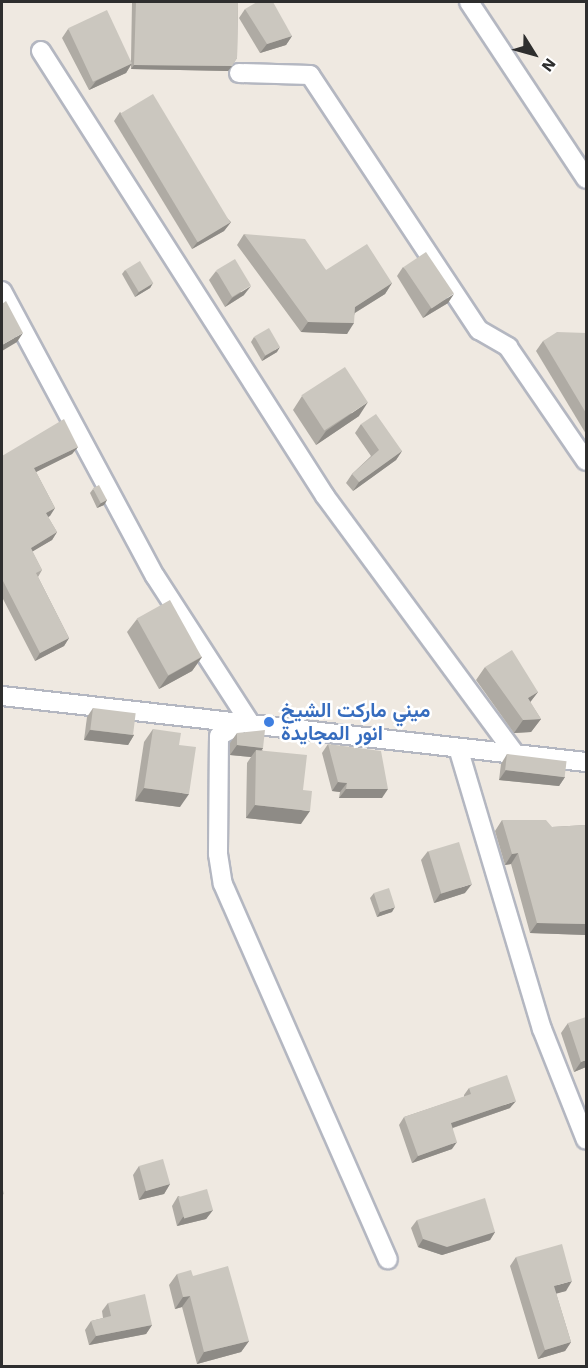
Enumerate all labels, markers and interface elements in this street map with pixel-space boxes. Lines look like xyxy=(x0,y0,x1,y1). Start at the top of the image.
north arrow xyxy=(504,24,564,84)
text: N xyxy=(538,55,560,76)
place label: ميني ماركت الشيخ انور المجايدة xyxy=(281,698,430,745)
marker: ميني ماركت الشيخ انور المجايدة xyxy=(262,715,276,729)

